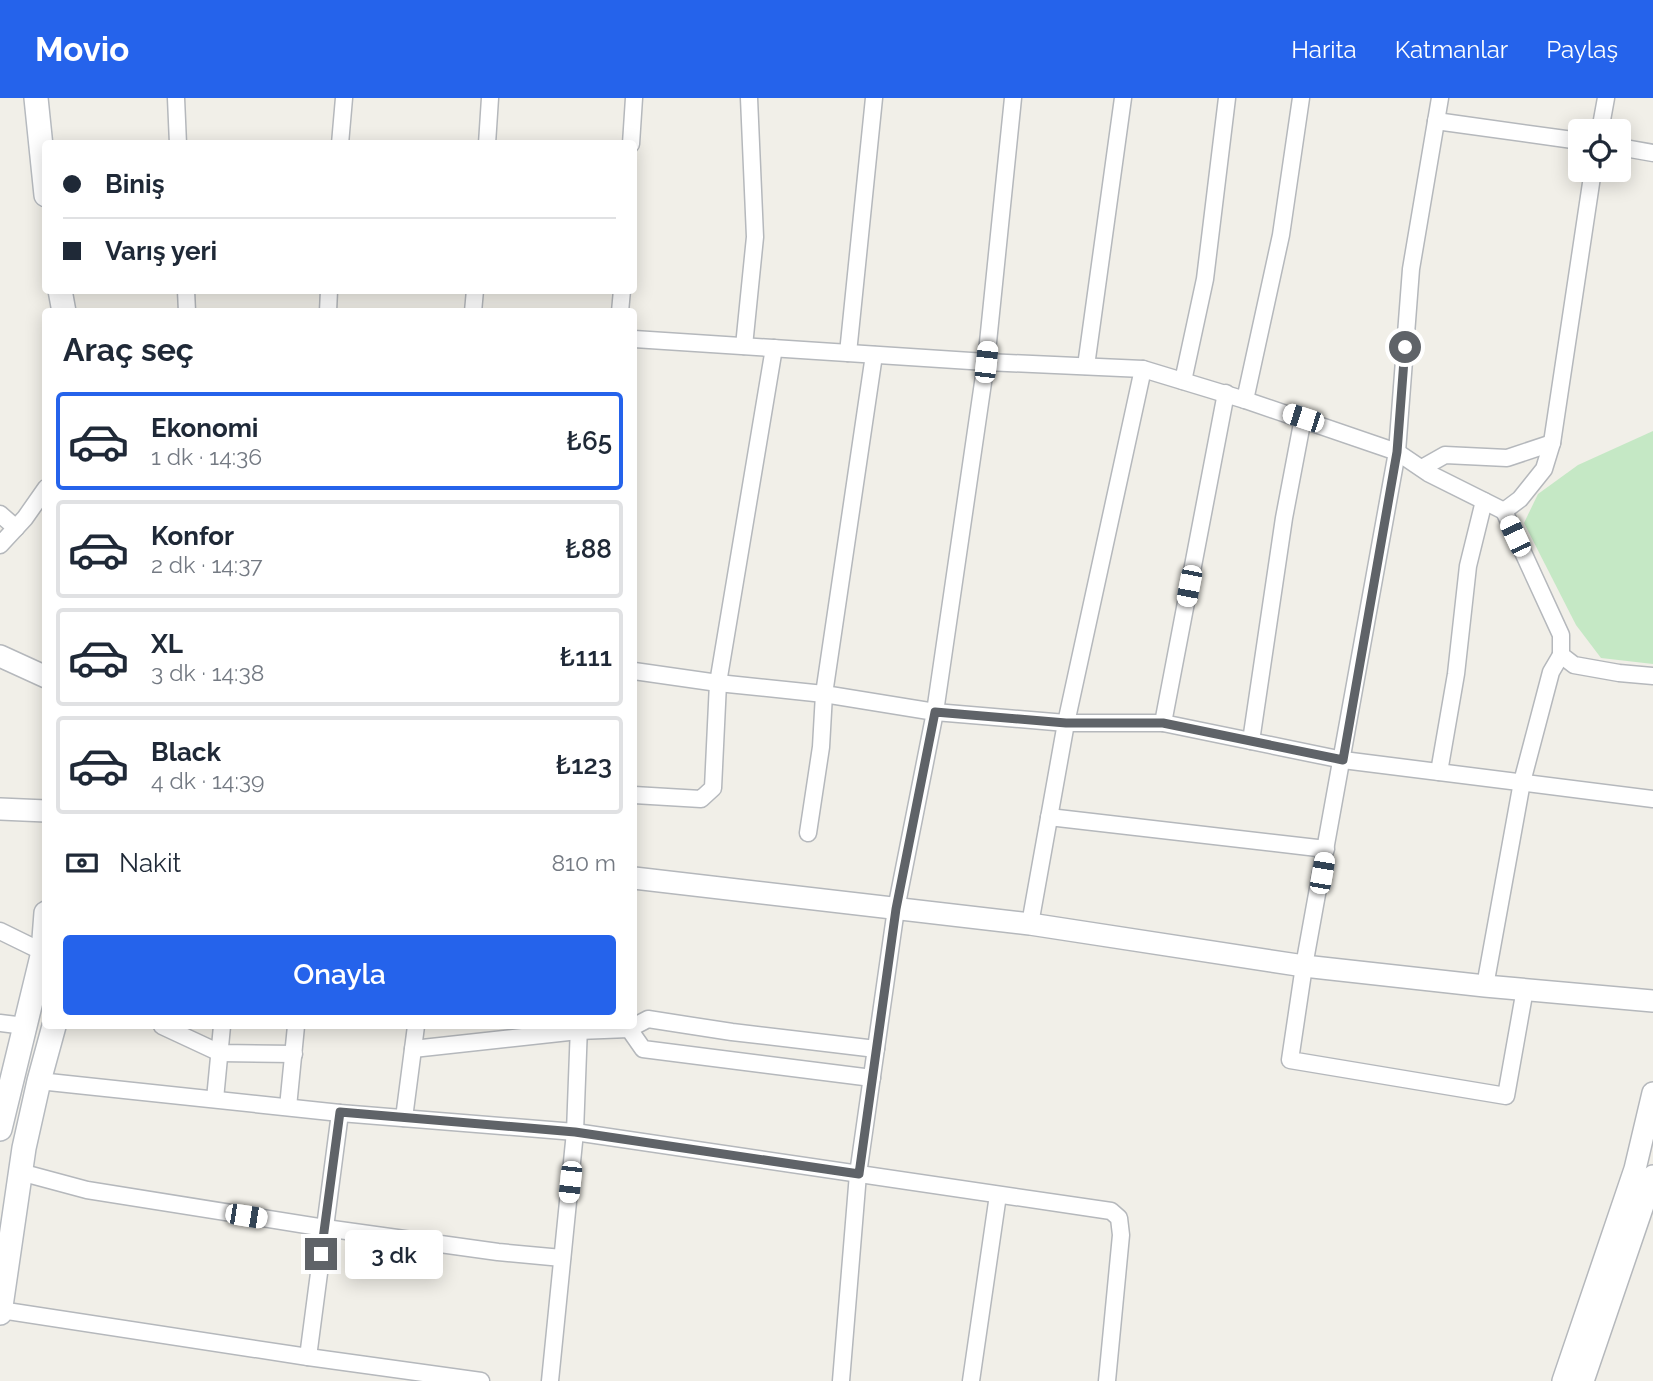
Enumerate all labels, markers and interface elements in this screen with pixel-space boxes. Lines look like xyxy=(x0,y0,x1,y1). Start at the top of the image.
text: Movio xyxy=(35,30,129,69)
text: Harita xyxy=(1291,35,1357,64)
text: Katmanlar xyxy=(1395,35,1508,64)
text: Paylaş xyxy=(1546,35,1618,64)
map controls xyxy=(1568,119,1631,182)
button: locate xyxy=(1568,119,1631,182)
text: Biniş xyxy=(105,169,165,199)
text: Varış yeri xyxy=(105,236,217,266)
text: Araç seç xyxy=(63,331,194,368)
route start xyxy=(1389,331,1421,363)
car xyxy=(974,340,999,384)
car xyxy=(1280,402,1327,434)
icon: car xyxy=(67,410,130,473)
text: Ekonomi xyxy=(151,413,259,443)
text: ₺65 xyxy=(566,426,612,456)
text: 1 dk · 14:36 xyxy=(151,443,262,470)
car xyxy=(1497,513,1534,559)
icon: car xyxy=(67,518,130,581)
text: Konfor xyxy=(151,521,234,551)
text: ₺88 xyxy=(565,534,612,564)
text: 2 dk · 14:37 xyxy=(151,551,263,578)
car xyxy=(1175,563,1204,609)
icon: car xyxy=(67,626,130,689)
text: XL xyxy=(151,629,183,659)
text: ₺111 xyxy=(560,642,612,672)
text: 3 dk · 14:38 xyxy=(151,659,264,686)
icon: car xyxy=(67,734,130,797)
text: Black xyxy=(151,737,221,767)
text: ₺123 xyxy=(556,750,612,780)
text: 4 dk · 14:39 xyxy=(151,767,264,794)
icon: cash xyxy=(63,844,101,882)
text: Nakit xyxy=(119,848,181,878)
text: 810 m xyxy=(551,849,616,876)
car xyxy=(1309,850,1336,896)
button: Onayla xyxy=(63,935,616,1015)
car xyxy=(558,1160,583,1204)
car xyxy=(224,1202,269,1230)
callout: 3 dk xyxy=(346,1230,444,1278)
route end xyxy=(305,1238,337,1270)
text: 3 dk xyxy=(371,1241,417,1268)

